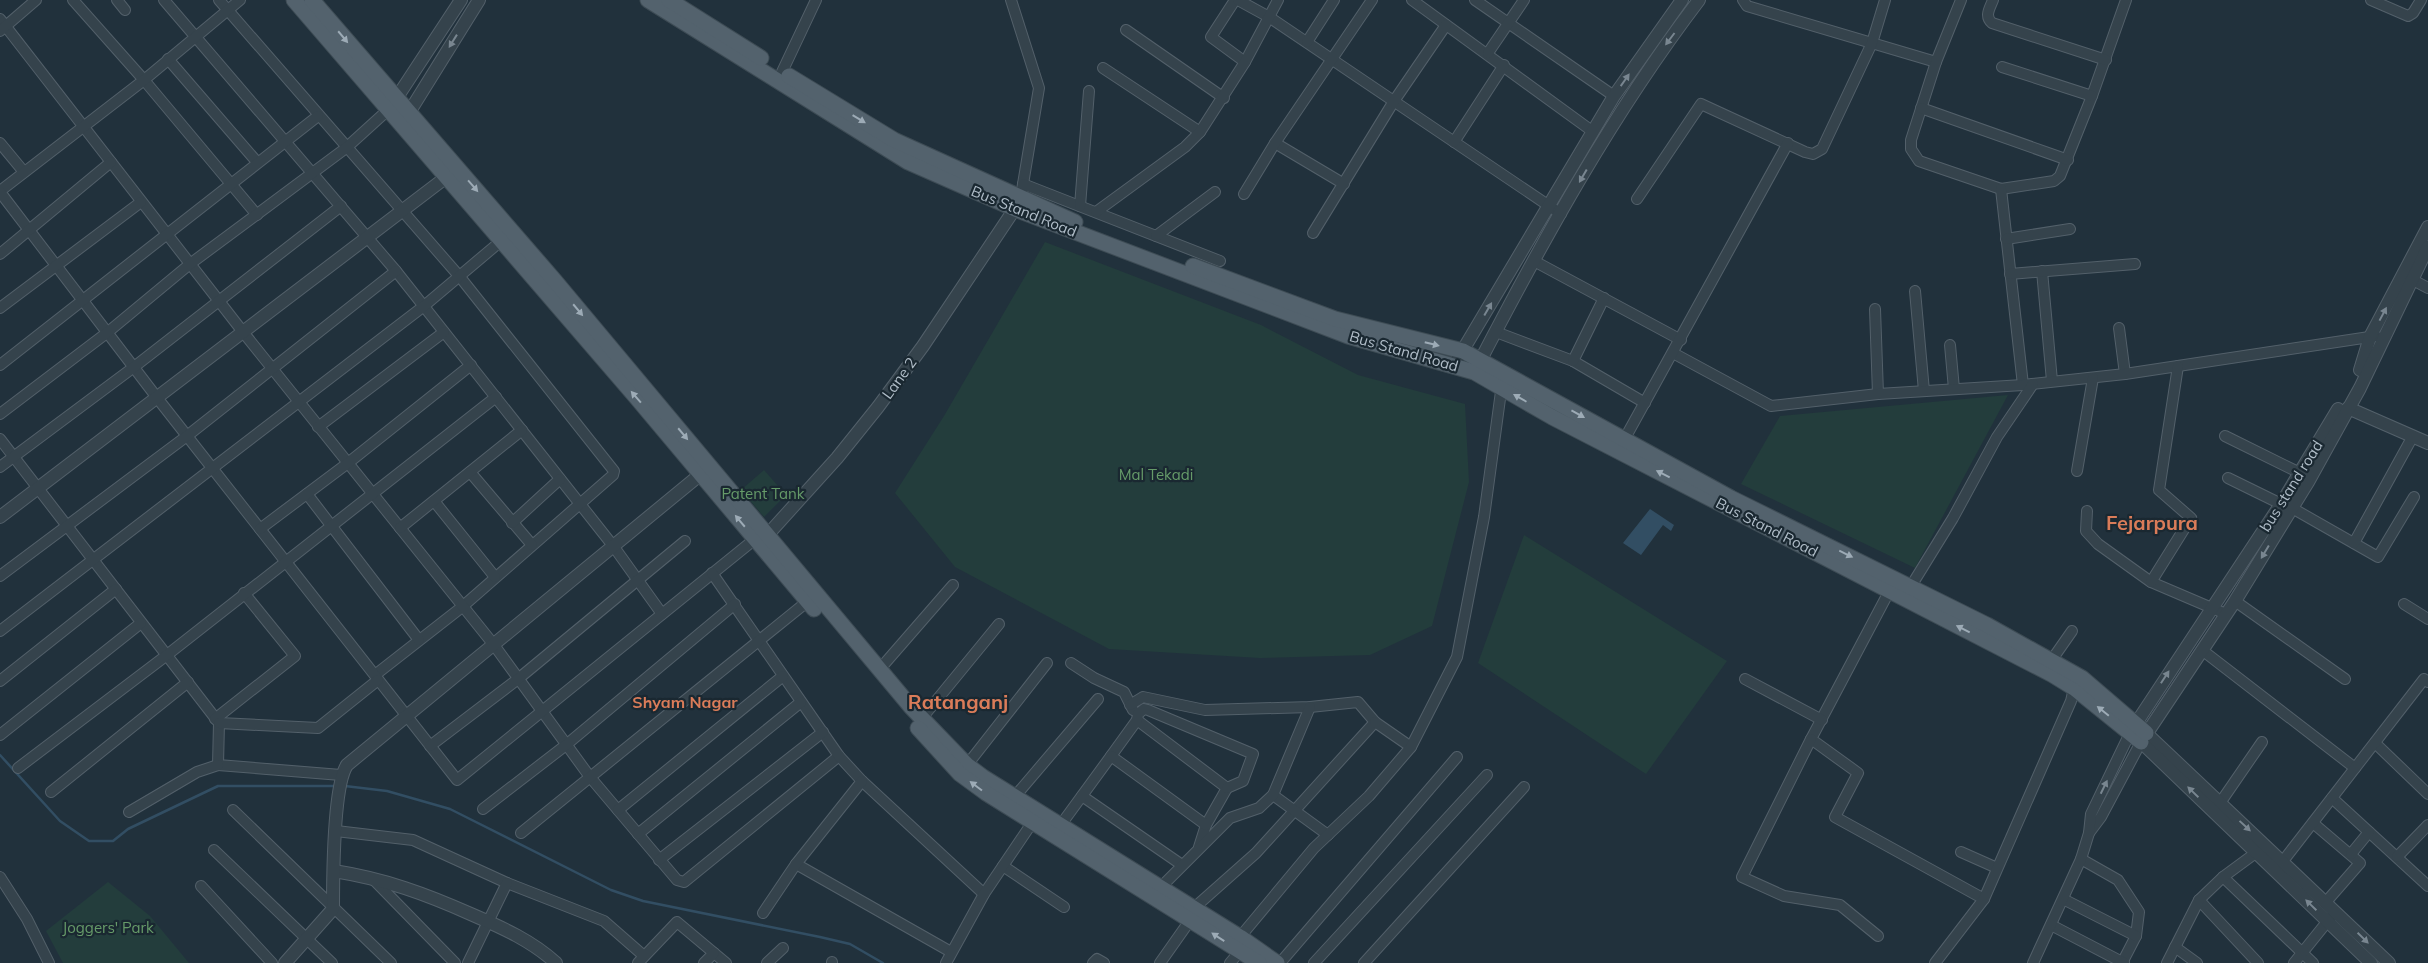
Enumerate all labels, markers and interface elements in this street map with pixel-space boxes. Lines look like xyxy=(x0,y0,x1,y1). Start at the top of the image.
one-way arrow xyxy=(338,30,349,43)
one-way arrow xyxy=(1664,32,1675,45)
one-way arrow xyxy=(449,35,458,48)
one-way arrow xyxy=(1620,73,1630,87)
one-way arrow xyxy=(853,114,866,123)
one-way arrow xyxy=(1578,169,1587,182)
one-way arrow xyxy=(467,180,478,192)
street label: Bus Stand Road xyxy=(968,181,1080,241)
one-way arrow xyxy=(573,303,584,316)
one-way arrow xyxy=(1483,303,1492,316)
one-way arrow xyxy=(2379,306,2387,321)
street label: Bus Stand Road xyxy=(1347,326,1461,376)
one-way arrow xyxy=(1425,340,1440,348)
street label: Lane 2 xyxy=(877,353,921,403)
one-way arrow xyxy=(630,391,642,403)
one-way arrow xyxy=(1513,394,1526,403)
one-way arrow xyxy=(1571,410,1584,419)
one-way arrow xyxy=(678,427,689,440)
street label: bus stand road xyxy=(2255,437,2327,535)
park label: Mal Tekadi xyxy=(1119,465,1193,484)
one-way arrow xyxy=(1656,470,1671,478)
park label: Patent Tank xyxy=(721,484,805,503)
street label: Bus Stand Road xyxy=(1713,493,1821,561)
district label: Fejarpura xyxy=(2106,510,2198,535)
one-way arrow xyxy=(735,515,746,528)
one-way arrow xyxy=(2261,545,2270,558)
one-way arrow xyxy=(1839,550,1853,558)
one-way arrow xyxy=(1956,625,1970,633)
one-way arrow xyxy=(2161,670,2170,684)
district label: Ratanganj xyxy=(908,689,1008,714)
district label: Shyam Nagar xyxy=(632,692,738,712)
one-way arrow xyxy=(2096,706,2109,717)
one-way arrow xyxy=(2100,780,2108,794)
one-way arrow xyxy=(969,781,983,791)
one-way arrow xyxy=(2188,787,2200,799)
one-way arrow xyxy=(2238,820,2250,832)
one-way arrow xyxy=(2305,899,2317,911)
park label: Joggers' Park xyxy=(62,918,154,937)
one-way arrow xyxy=(1211,932,1225,941)
one-way arrow xyxy=(2357,932,2369,944)

